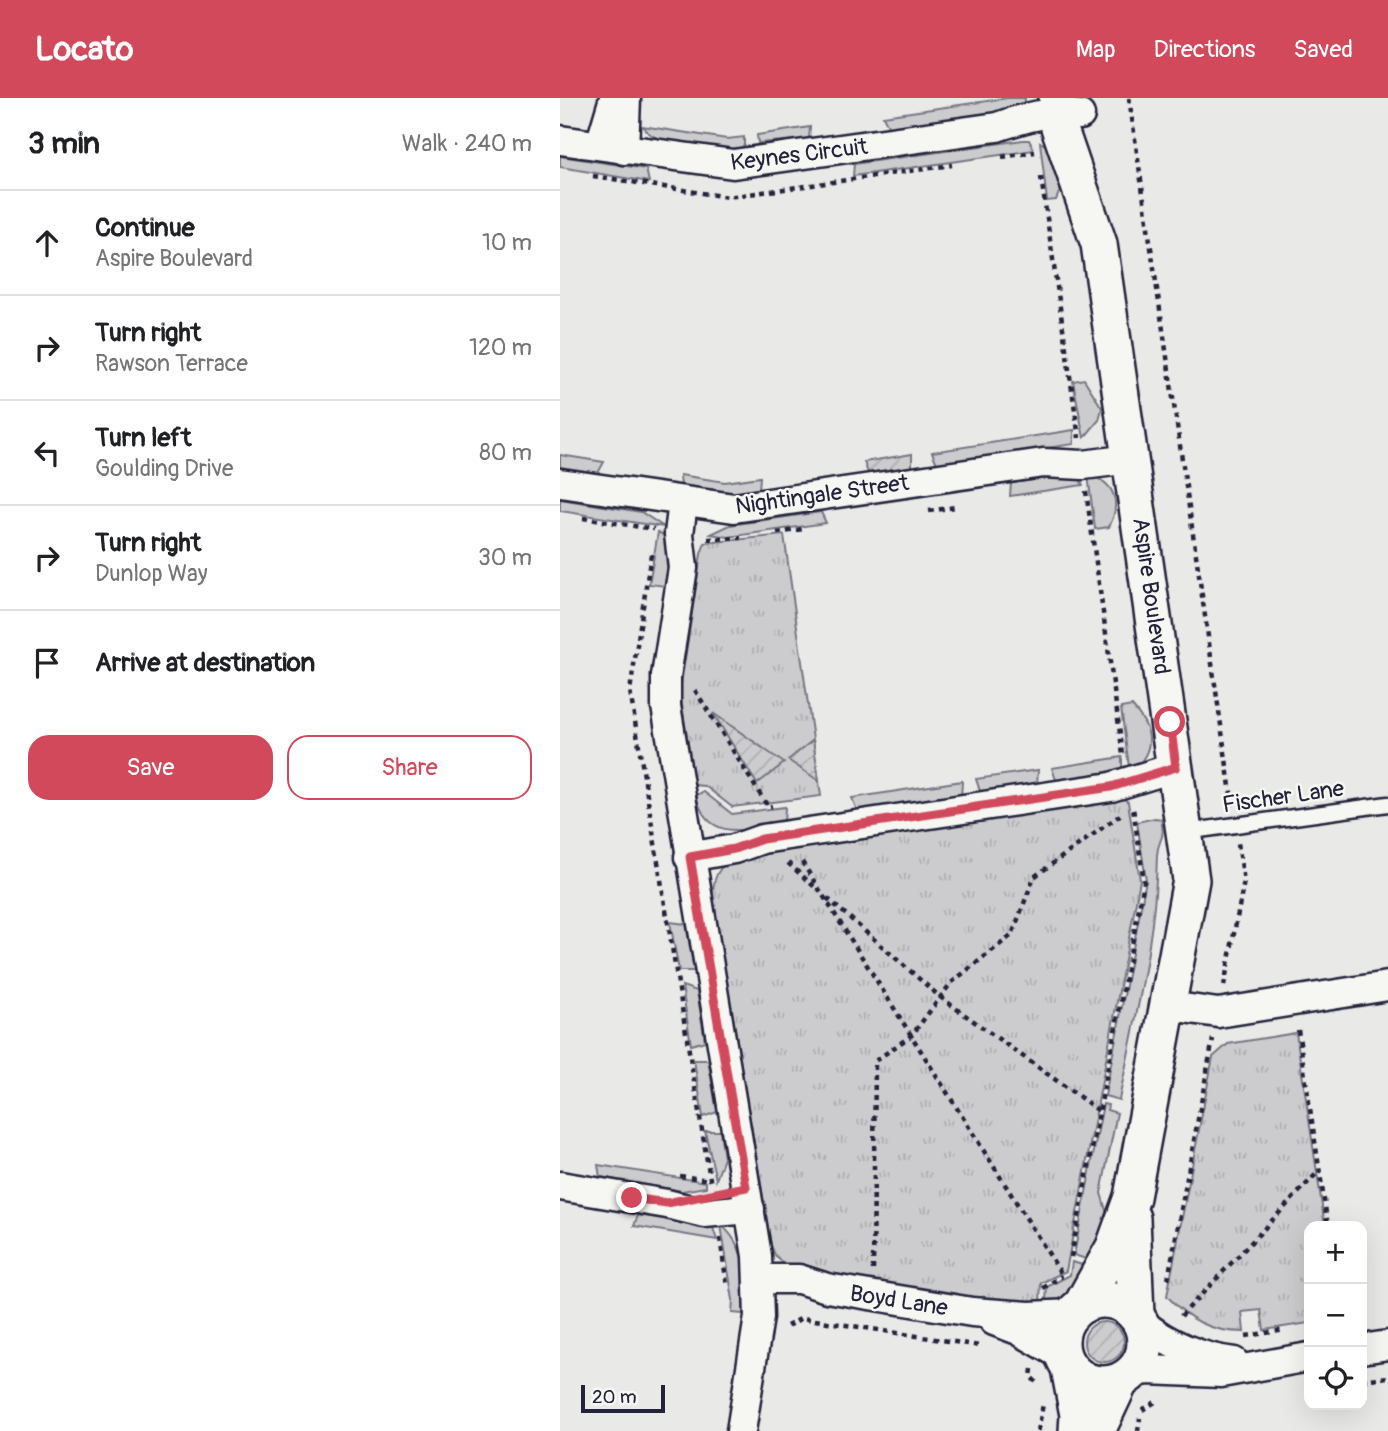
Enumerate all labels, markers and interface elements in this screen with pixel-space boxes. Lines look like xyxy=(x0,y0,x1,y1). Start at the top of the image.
text: Locato xyxy=(35,29,133,70)
text: Map xyxy=(1076,35,1116,64)
text: Directions xyxy=(1154,35,1255,64)
text: Saved xyxy=(1293,35,1353,64)
text: 3 min xyxy=(28,125,100,162)
text: Walk · 240 m xyxy=(402,129,532,158)
street label: Keynes Circuit xyxy=(729,132,870,177)
text: Continue xyxy=(95,212,195,244)
icon: ahead xyxy=(28,224,66,262)
text: 10 m xyxy=(482,228,532,257)
text: Aspire Boulevard xyxy=(95,244,253,273)
text: Turn right xyxy=(95,317,201,349)
icon: right xyxy=(28,329,66,367)
text: 120 m xyxy=(469,333,532,362)
text: Rawson Terrace xyxy=(95,349,248,378)
text: Turn left xyxy=(95,422,191,454)
icon: left xyxy=(28,434,66,472)
text: 80 m xyxy=(479,438,532,467)
text: Goulding Drive xyxy=(95,454,233,483)
street label: Nightingale Street xyxy=(733,468,911,521)
street label: Aspire Boulevard xyxy=(1126,516,1177,676)
text: Turn right xyxy=(95,527,201,559)
icon: right xyxy=(28,539,66,577)
text: 30 m xyxy=(478,543,532,572)
text: Dunlop Way xyxy=(95,559,208,588)
icon: arrive xyxy=(28,644,66,682)
text: Arrive at destination xyxy=(95,647,315,679)
route start xyxy=(1154,706,1185,737)
button: Save xyxy=(28,735,273,800)
button: Share xyxy=(287,735,532,800)
street label: Fischer Lane xyxy=(1220,774,1346,819)
route end xyxy=(616,1182,647,1213)
map controls xyxy=(1304,1221,1367,1410)
button: + xyxy=(1304,1221,1367,1284)
street label: Boyd Lane xyxy=(848,1278,951,1323)
button: − xyxy=(1304,1284,1367,1347)
button: locate xyxy=(1304,1347,1367,1410)
scale bar xyxy=(581,1382,665,1414)
text: 20 m xyxy=(592,1385,637,1409)

